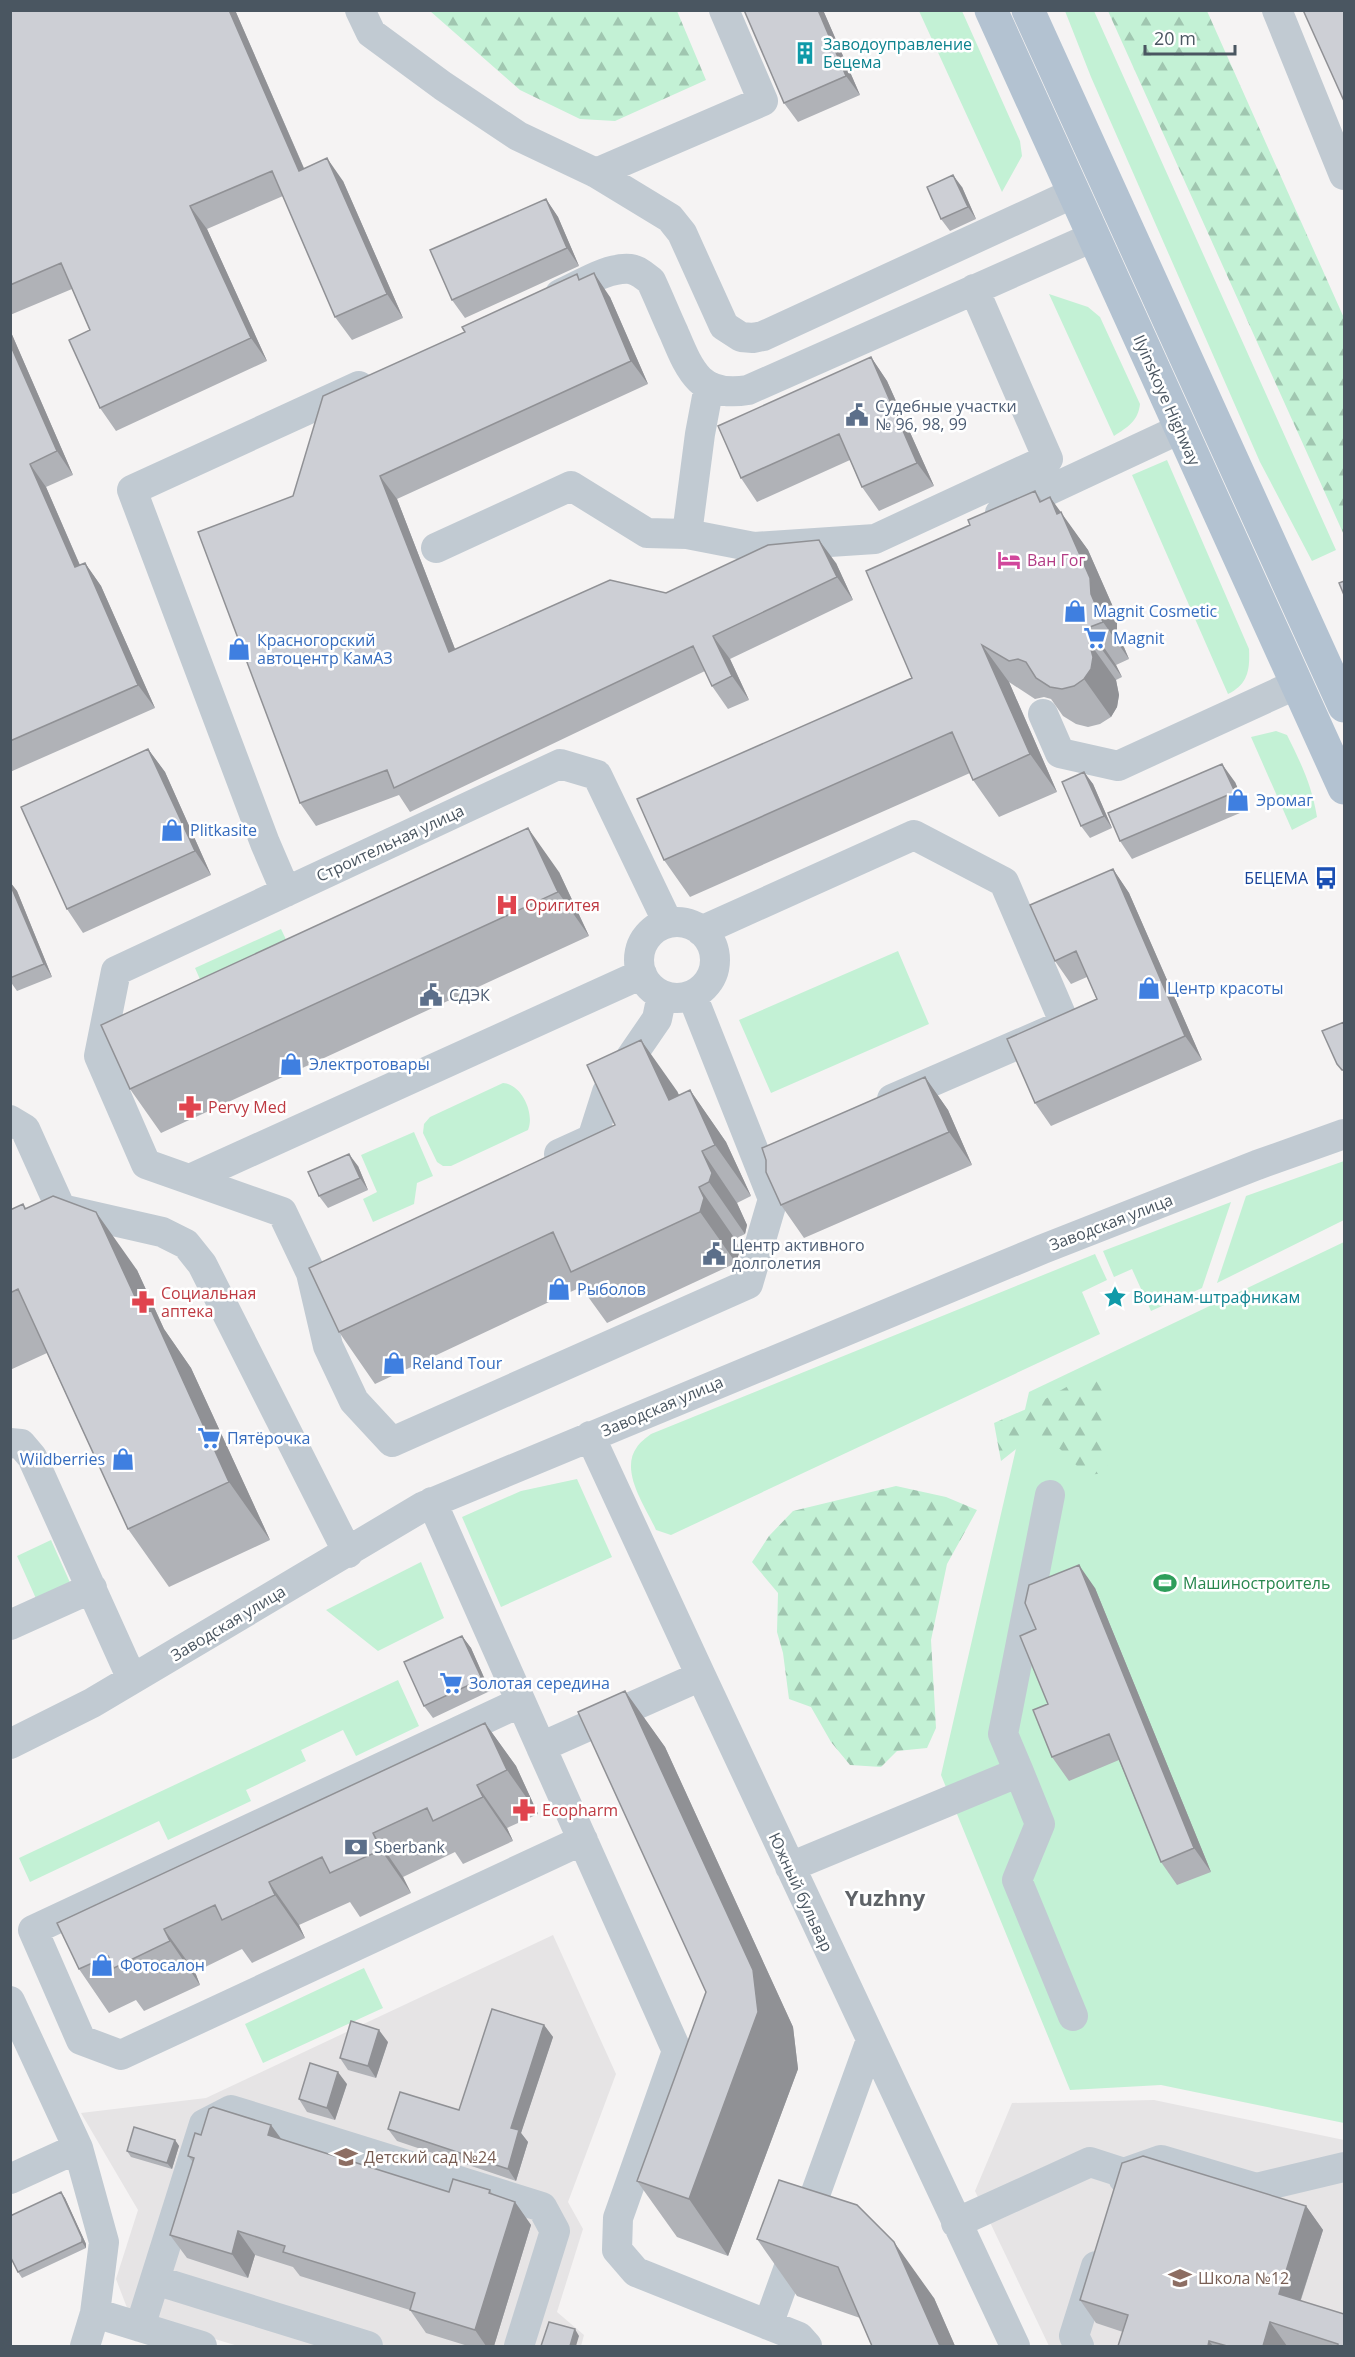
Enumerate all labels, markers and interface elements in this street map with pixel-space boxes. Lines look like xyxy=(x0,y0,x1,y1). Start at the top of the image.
scale bar xyxy=(1145,18,1235,56)
text: 20 m xyxy=(1154,26,1196,50)
place label: Заводоуправление Бецема xyxy=(823,33,972,73)
building icon: Заводоуправление Бецема xyxy=(792,40,818,66)
street label: Ilyinskoye Highway xyxy=(1128,331,1206,470)
place label: Судебные участки № 96, 98, 99 xyxy=(875,395,1017,435)
public building icon: Судебные участки № 96, 98, 99 xyxy=(844,402,870,428)
hotel icon: Ван Гог xyxy=(996,547,1022,573)
place label: Ван Гог xyxy=(1027,549,1085,571)
shop icon: Magnit Cosmetic xyxy=(1062,598,1088,624)
place label: Magnit Cosmetic xyxy=(1093,600,1218,622)
supermarket icon: Magnit xyxy=(1082,625,1108,651)
place label: Magnit xyxy=(1113,627,1165,649)
place label: Красногорский автоцентр КамАЗ xyxy=(257,629,393,669)
shop icon: Красногорский автоцентр КамАЗ xyxy=(226,636,252,662)
shop icon: Эромаг xyxy=(1225,787,1251,813)
place label: Эромаг xyxy=(1256,789,1313,811)
street label: Строительная улица xyxy=(313,799,467,887)
shop icon: Plitkasite xyxy=(159,817,185,843)
place label: Plitkasite xyxy=(190,819,257,841)
bus stop icon: БЕЦЕМА xyxy=(1313,865,1339,891)
place label: БЕЦЕМА xyxy=(1244,867,1309,889)
hospital icon: Оригитея xyxy=(494,892,520,918)
place label: Оригитея xyxy=(525,894,600,916)
shop icon: Центр красоты xyxy=(1136,975,1162,1001)
place label: Центр красоты xyxy=(1167,977,1283,999)
public building icon: СДЭК xyxy=(418,982,444,1008)
place label: СДЭК xyxy=(449,984,490,1006)
shop icon: Электротовары xyxy=(278,1051,304,1077)
place label: Электротовары xyxy=(309,1053,430,1075)
pharmacy icon: Pervy Med xyxy=(177,1094,203,1120)
place label: Pervy Med xyxy=(208,1096,286,1118)
street label: Заводская улица xyxy=(1046,1188,1176,1256)
place label: Центр активного долголетия xyxy=(732,1234,865,1274)
public building icon: Центр активного долголетия xyxy=(701,1241,727,1267)
shop icon: Рыболов xyxy=(546,1276,572,1302)
place label: Рыболов xyxy=(577,1278,646,1300)
place label: Социальная аптека xyxy=(161,1282,256,1322)
place icon: Воинам-штрафникам xyxy=(1102,1284,1128,1310)
place label: Воинам-штрафникам xyxy=(1133,1286,1300,1308)
pharmacy icon: Социальная аптека xyxy=(130,1289,156,1315)
shop icon: Reland Tour xyxy=(381,1350,407,1376)
place label: Reland Tour xyxy=(412,1352,503,1374)
street label: Заводская улица xyxy=(598,1370,726,1442)
supermarket icon: Пятёрочка xyxy=(196,1425,222,1451)
place label: Пятёрочка xyxy=(227,1427,310,1449)
shop icon: Wildberries xyxy=(110,1446,136,1472)
place label: Wildberries xyxy=(20,1448,105,1470)
sports icon: Машиностроитель xyxy=(1152,1570,1178,1596)
place label: Машиностроитель xyxy=(1183,1572,1330,1594)
street label: Заводская улица xyxy=(166,1580,290,1666)
supermarket icon: Золотая середина xyxy=(438,1670,464,1696)
place label: Золотая середина xyxy=(469,1672,610,1694)
pharmacy icon: Ecopharm xyxy=(511,1797,537,1823)
place label: Ecopharm xyxy=(542,1799,618,1821)
street label: Южный бульвар xyxy=(764,1829,838,1955)
bank icon: Sberbank xyxy=(343,1834,369,1860)
place label: Sberbank xyxy=(374,1836,446,1858)
district label: Yuzhny xyxy=(845,1882,926,1912)
shop icon: Фотосалон xyxy=(89,1952,115,1978)
place label: Фотосалон xyxy=(120,1954,205,1976)
school or university icon: Детский сад №24 xyxy=(333,2144,359,2170)
place label: Детский сад №24 xyxy=(364,2146,496,2168)
school or university icon: Школа №12 xyxy=(1167,2265,1193,2291)
place label: Школа №12 xyxy=(1198,2267,1289,2289)

